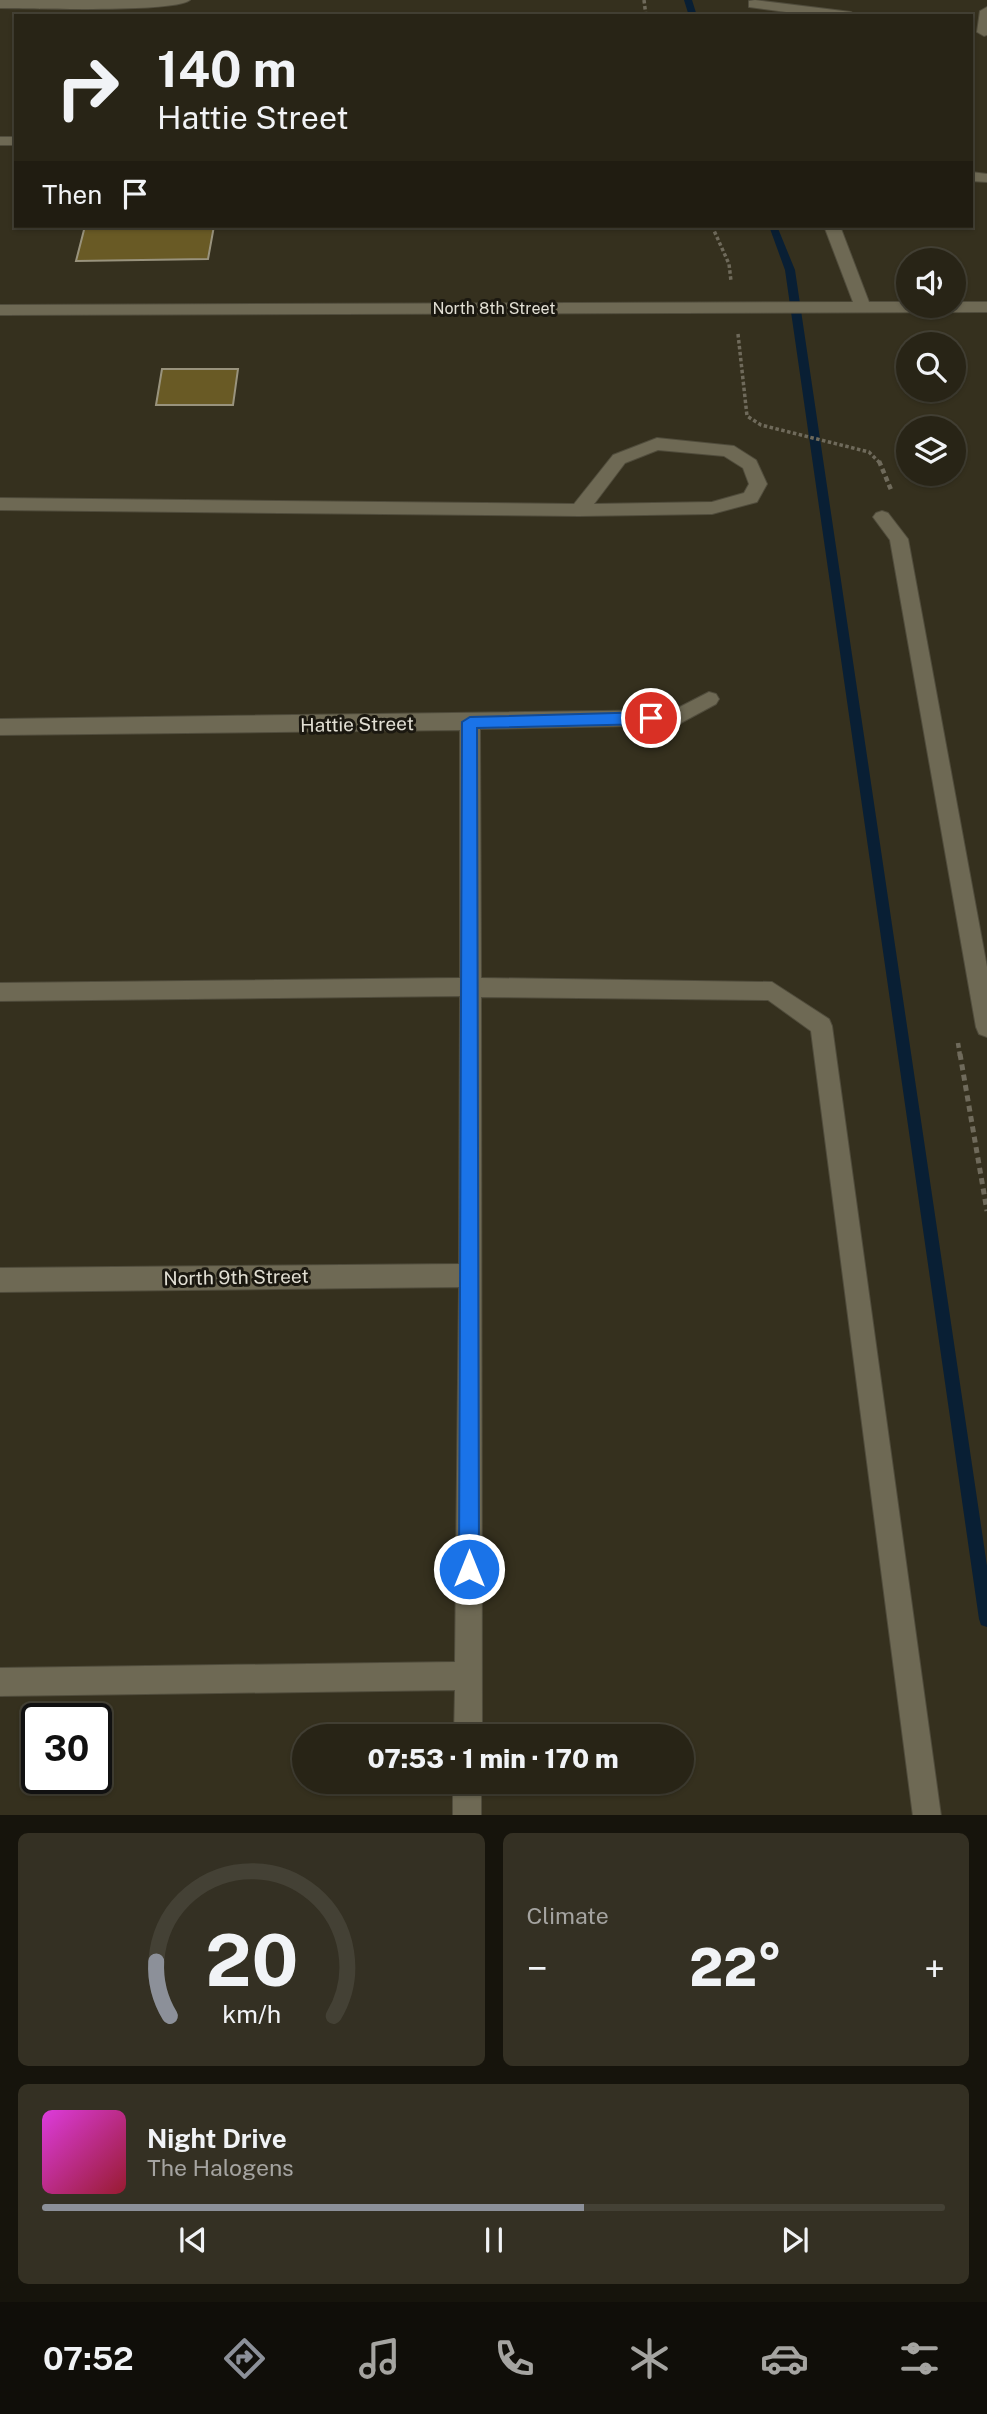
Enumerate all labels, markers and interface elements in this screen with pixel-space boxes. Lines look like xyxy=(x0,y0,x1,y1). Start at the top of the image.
text: 140 m xyxy=(157,40,297,98)
icon: right xyxy=(42,42,133,133)
text: Hattie Street xyxy=(157,99,349,136)
icon: arrive xyxy=(116,175,154,213)
text: Then xyxy=(42,179,102,210)
map controls xyxy=(896,248,966,486)
button: sound xyxy=(896,248,966,318)
street label: North 8th Street xyxy=(433,299,555,318)
button: search xyxy=(896,332,966,402)
button: layers xyxy=(896,416,966,486)
pin xyxy=(621,688,681,748)
icon: arrive xyxy=(632,699,670,737)
street label: Hattie Street xyxy=(300,712,414,736)
street label: North 9th Street xyxy=(163,1265,309,1289)
position arrow xyxy=(432,1532,506,1606)
speed limit sign: 30 xyxy=(21,1703,112,1794)
text: 07:53 · 1 min · 170 m xyxy=(367,1743,619,1774)
text: Climate xyxy=(527,1902,609,1929)
text: 20 xyxy=(205,1917,298,2002)
text: 22° xyxy=(689,1937,782,1998)
text: − xyxy=(527,1946,548,1991)
text: + xyxy=(924,1946,945,1991)
text: km/h xyxy=(222,1998,281,2028)
text: Night Drive xyxy=(147,2123,287,2154)
text: The Halogens xyxy=(147,2154,294,2181)
icon: previous xyxy=(174,2221,212,2259)
icon: pause xyxy=(475,2221,513,2259)
icon: next xyxy=(776,2221,814,2259)
icon: directions xyxy=(220,2334,269,2383)
icon: music xyxy=(355,2334,404,2383)
icon: phone xyxy=(490,2334,539,2383)
icon: climate xyxy=(625,2334,674,2383)
icon: car xyxy=(760,2334,809,2383)
icon: filters xyxy=(895,2334,944,2383)
text: 07:52 xyxy=(43,2340,134,2377)

